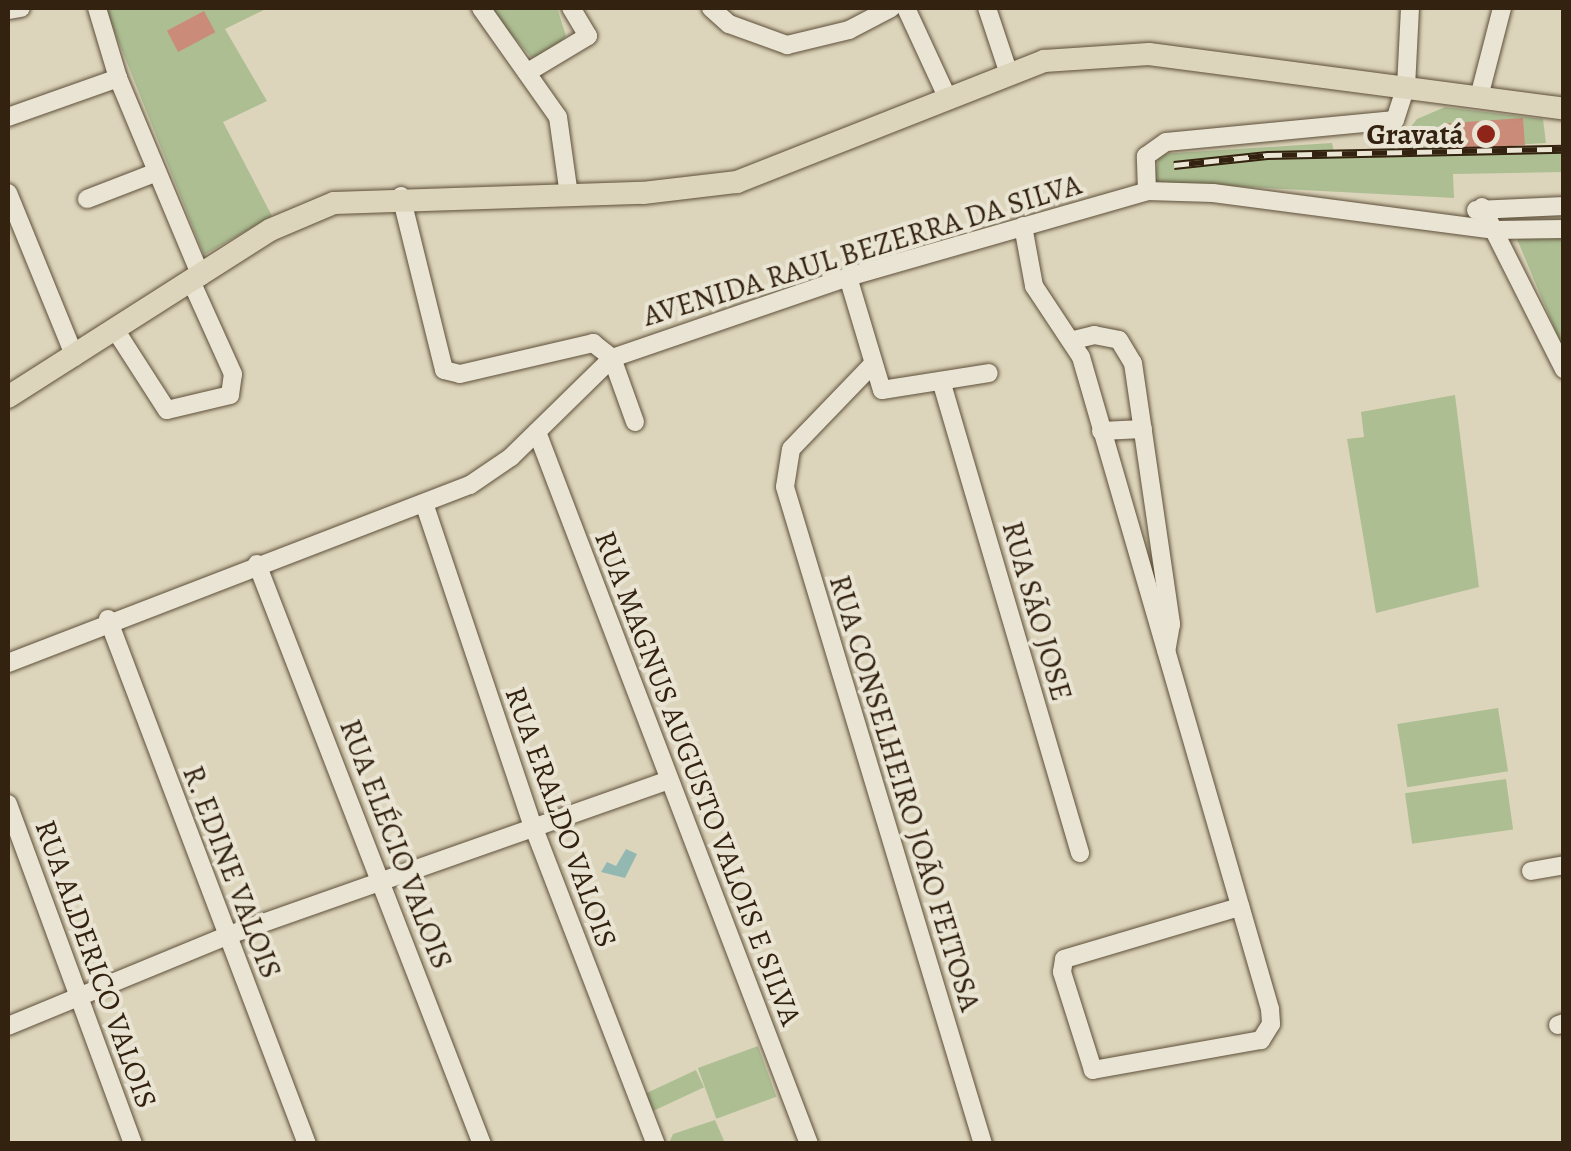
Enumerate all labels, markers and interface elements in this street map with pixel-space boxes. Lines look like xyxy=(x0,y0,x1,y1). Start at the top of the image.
place label: Gravatá xyxy=(1367,116,1464,152)
marker: Gravatá xyxy=(1473,121,1499,147)
street label: AVENIDA RAUL BEZERRA DA SILVA xyxy=(639,166,1085,334)
street label: RUA SÃO JOSE xyxy=(994,517,1080,705)
street label: RUA MAGNUS AUGUSTO VALOIS E SILVA xyxy=(587,526,809,1030)
street label: RUA CONSELHEIRO JOÃO FEITOSA xyxy=(821,571,989,1015)
street label: RUA ERALDO VALOIS xyxy=(497,682,625,952)
street label: RUA ELÉCIO VALOIS xyxy=(332,714,460,974)
street label: R. EDINE VALOIS xyxy=(175,760,289,984)
street label: RUA ALDERICO VALOIS xyxy=(27,815,165,1113)

